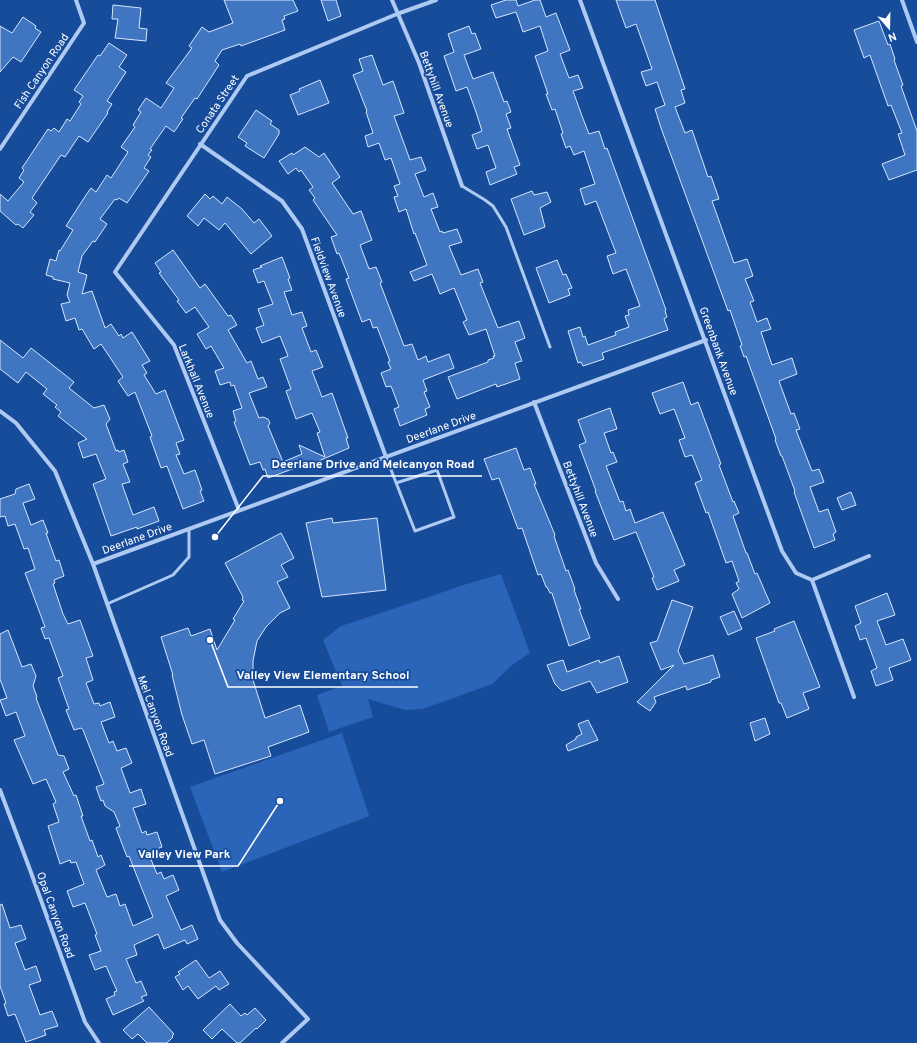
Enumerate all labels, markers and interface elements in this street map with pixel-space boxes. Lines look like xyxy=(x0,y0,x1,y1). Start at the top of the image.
north arrow xyxy=(869,8,909,48)
text: N xyxy=(886,29,898,44)
street label: Fish Canyon Road xyxy=(11,31,72,112)
street label: Bettyhill Avenue xyxy=(416,49,456,130)
street label: Conata Street xyxy=(193,73,243,137)
street label: Fieldview Avenue xyxy=(307,235,349,320)
street label: Greenbank Avenue xyxy=(696,305,741,398)
street label: Larkhall Avenue xyxy=(175,342,217,421)
street label: Deerlane Drive xyxy=(404,409,478,447)
callout: Deerlane Drive and Melcanyon Road xyxy=(263,452,482,476)
text: Deerlane Drive and Melcanyon Road xyxy=(272,457,474,473)
street label: Bettyhill Avenue xyxy=(559,459,601,540)
street label: Deerlane Drive xyxy=(100,520,174,558)
callout: Valley View Elementary School xyxy=(228,663,418,687)
text: Valley View Elementary School xyxy=(236,668,410,684)
street label: Mel Canyon Road xyxy=(134,674,176,759)
callout: Valley View Park xyxy=(129,842,238,866)
text: Valley View Park xyxy=(138,847,231,863)
street label: Opal Canyon Road xyxy=(33,870,77,960)

